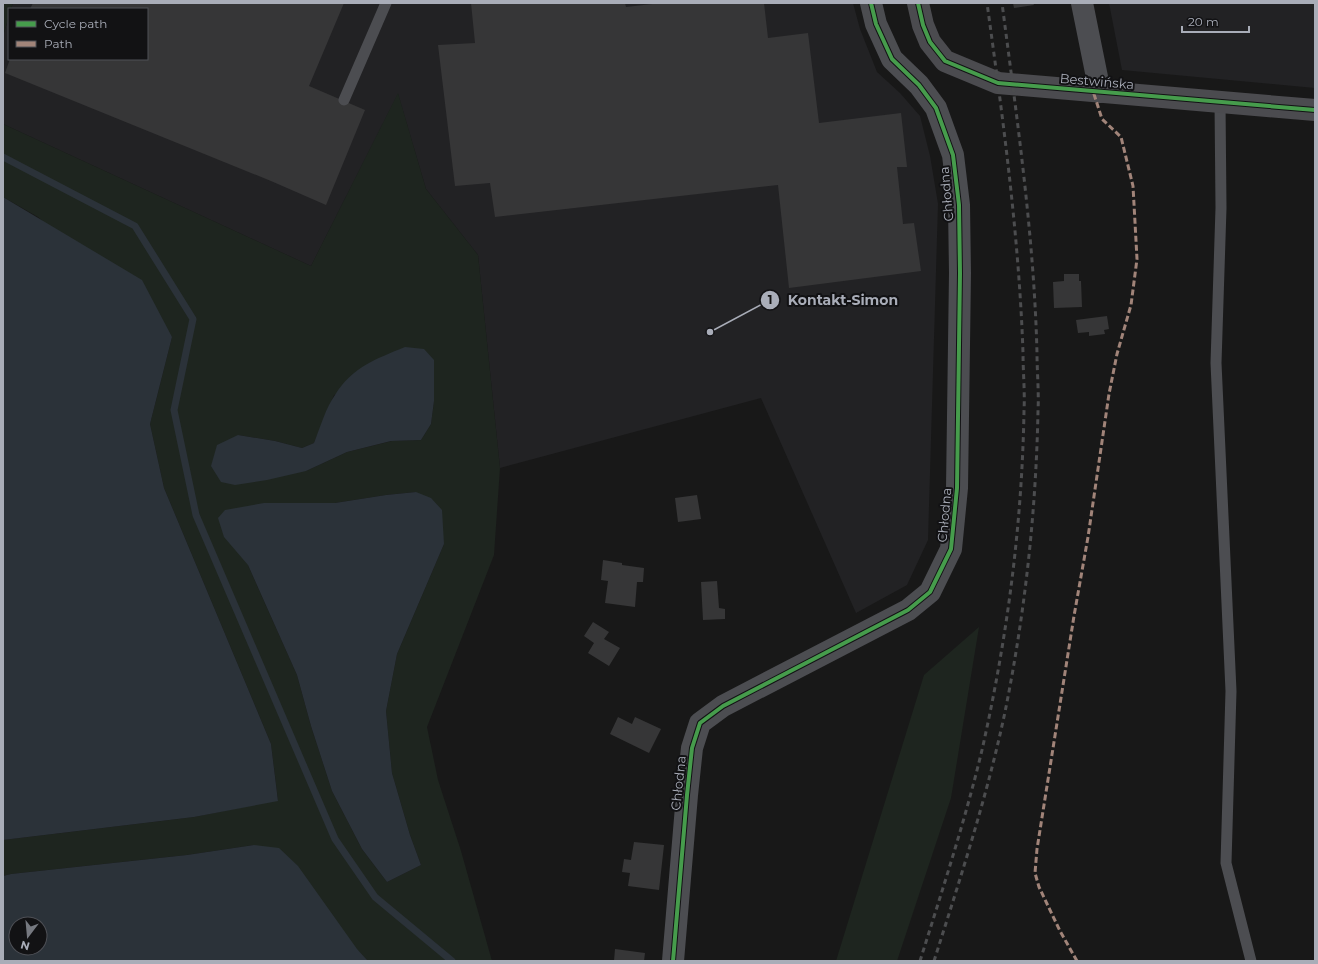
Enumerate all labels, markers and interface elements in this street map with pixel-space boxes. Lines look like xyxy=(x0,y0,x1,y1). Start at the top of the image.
legend xyxy=(8,8,148,60)
scale bar xyxy=(1182,8,1249,34)
text: 20 m xyxy=(1188,14,1219,29)
text: Cycle path xyxy=(44,16,107,31)
text: Path xyxy=(44,36,73,51)
street label: Bestwińska xyxy=(1059,70,1135,92)
street label: Chłodna xyxy=(936,166,956,222)
callout: Kontakt-Simon xyxy=(760,287,907,313)
text: Kontakt-Simon xyxy=(788,291,898,309)
text: 1 xyxy=(768,292,772,307)
street label: Chłodna xyxy=(934,487,954,543)
street label: Chłodna xyxy=(667,755,689,811)
north arrow xyxy=(8,916,48,956)
text: N xyxy=(19,938,31,954)

